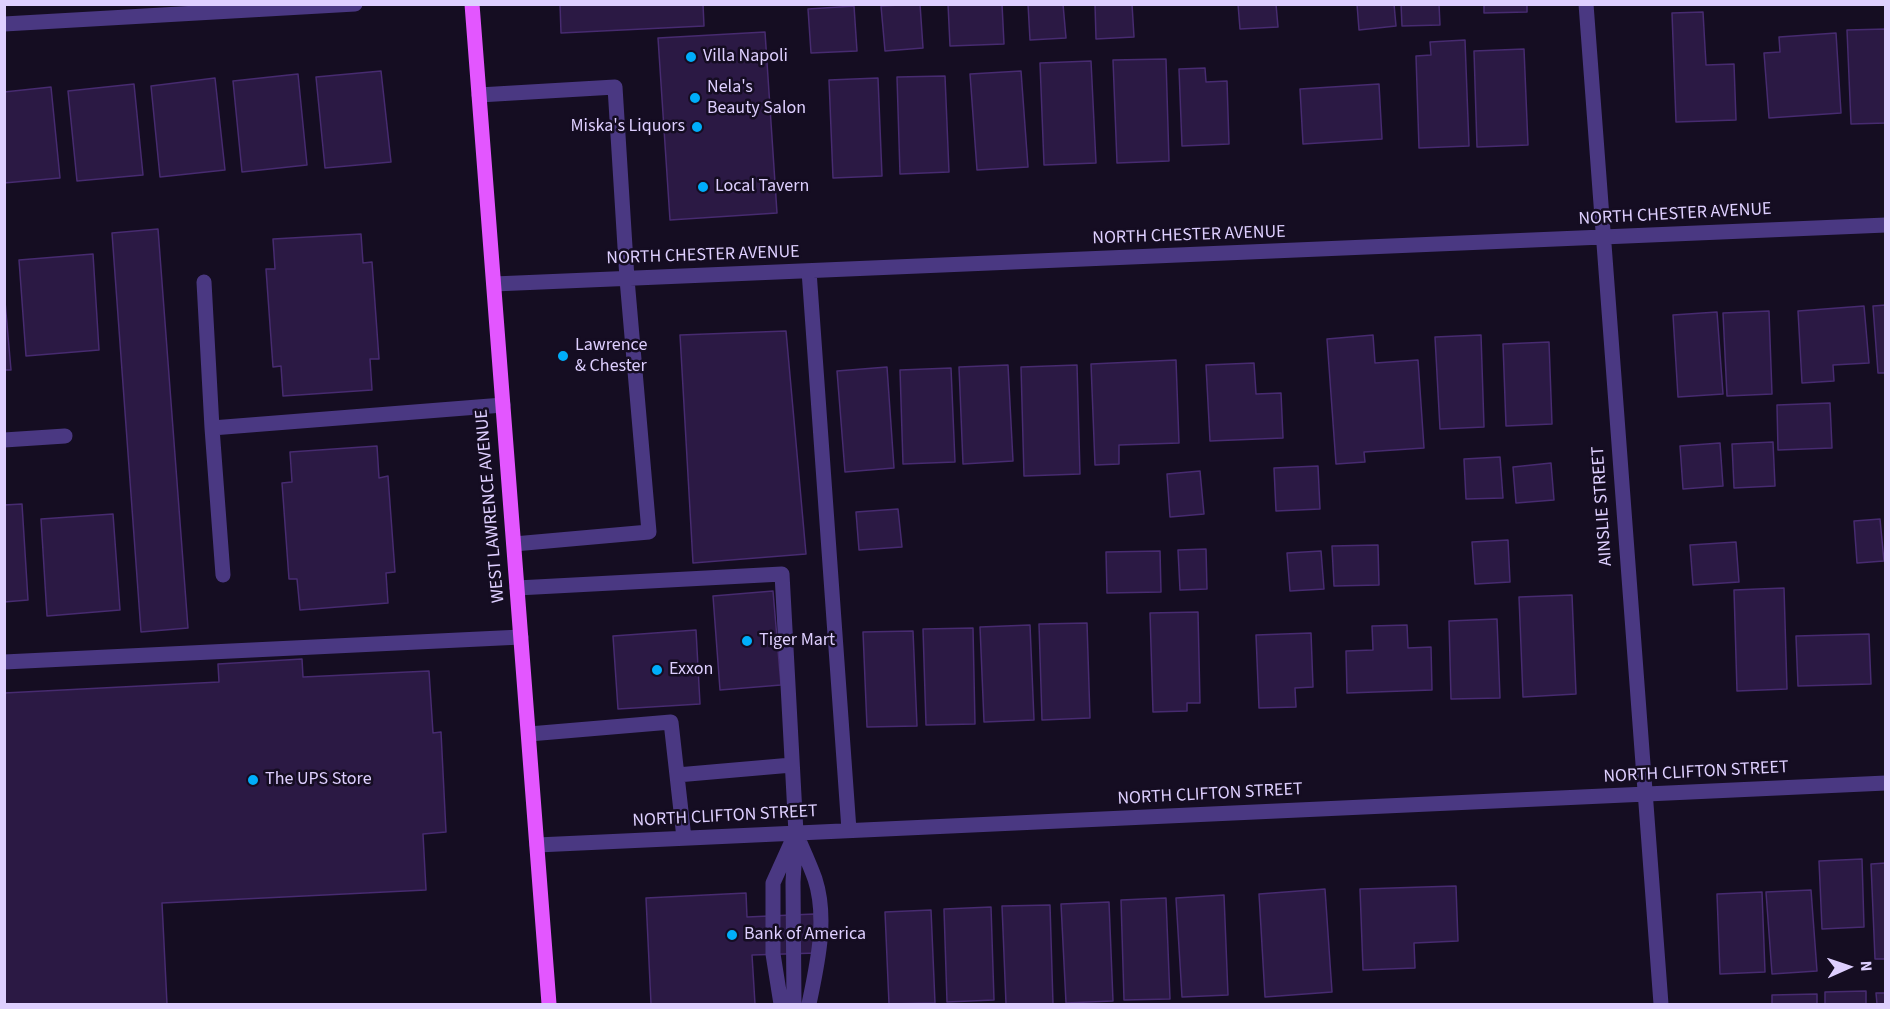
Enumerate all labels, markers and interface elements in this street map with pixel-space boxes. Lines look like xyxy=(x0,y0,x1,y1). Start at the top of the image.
place label: Villa Napoli xyxy=(703,46,788,68)
marker: Villa Napoli xyxy=(684,50,698,64)
place label: Nela's Beauty Salon xyxy=(707,77,806,119)
marker: Nela's Beauty Salon xyxy=(688,91,702,105)
place label: Miska's Liquors xyxy=(570,116,685,138)
marker: Miska's Liquors xyxy=(690,120,704,134)
place label: Local Tavern xyxy=(715,176,809,198)
marker: Local Tavern xyxy=(696,180,710,194)
street label: NORTH CHESTER AVENUE xyxy=(1578,199,1772,231)
street label: NORTH CHESTER AVENUE xyxy=(1092,222,1286,250)
street label: NORTH CHESTER AVENUE xyxy=(606,242,800,270)
place label: Lawrence & Chester xyxy=(575,335,647,378)
marker: Lawrence & Chester xyxy=(556,349,570,363)
street label: WEST LAWRENCE AVENUE xyxy=(472,408,510,604)
street label: AINSLIE STREET xyxy=(1588,445,1618,567)
place label: Tiger Mart xyxy=(759,630,835,652)
marker: Tiger Mart xyxy=(740,634,754,648)
place label: Exxon xyxy=(669,659,713,681)
marker: Exxon xyxy=(650,663,664,677)
street label: NORTH CLIFTON STREET xyxy=(1603,757,1789,789)
place label: The UPS Store xyxy=(265,769,372,791)
marker: The UPS Store xyxy=(246,773,260,787)
street label: NORTH CLIFTON STREET xyxy=(1117,779,1303,811)
street label: NORTH CLIFTON STREET xyxy=(632,801,818,833)
place label: Bank of America xyxy=(744,924,866,946)
marker: Bank of America xyxy=(725,928,739,942)
north arrow xyxy=(1818,937,1878,997)
text: N xyxy=(1855,960,1877,972)

